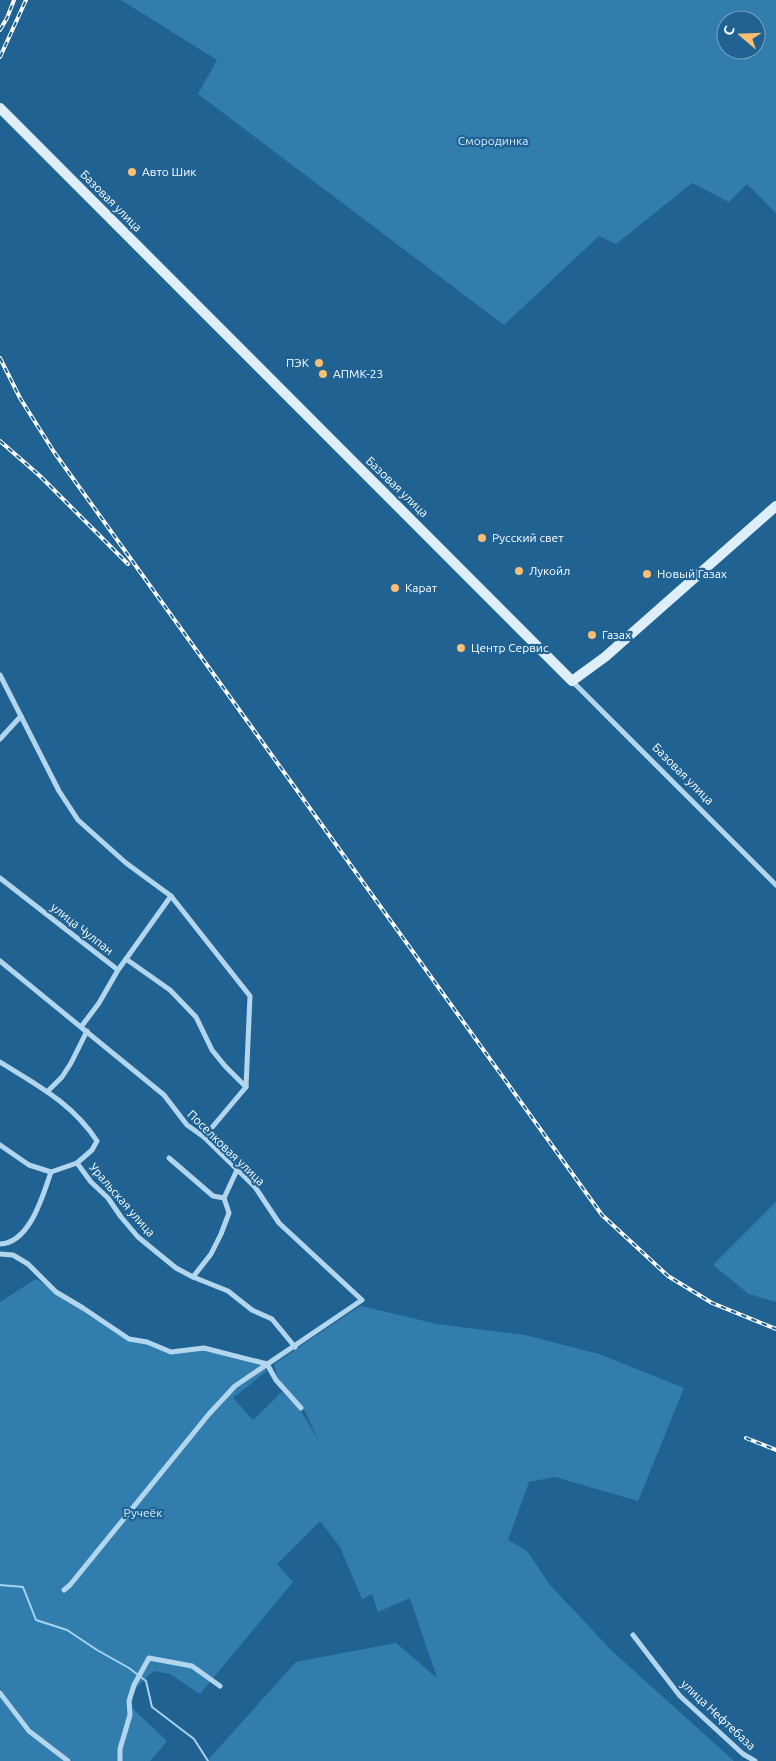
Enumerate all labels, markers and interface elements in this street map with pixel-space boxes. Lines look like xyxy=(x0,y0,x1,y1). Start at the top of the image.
north arrow xyxy=(716,10,766,60)
text: С xyxy=(720,24,738,38)
park label: Смородинка xyxy=(458,134,528,147)
place label: Авто Шик xyxy=(142,165,196,178)
marker: Авто Шик xyxy=(126,166,138,178)
street label: Базовая улица xyxy=(78,167,145,234)
place label: ПЭК xyxy=(286,356,310,369)
marker: ПЭК xyxy=(313,357,325,369)
place label: АПМК-23 xyxy=(333,367,383,380)
marker: АПМК-23 xyxy=(317,368,329,380)
street label: Базовая улица xyxy=(364,454,431,520)
place label: Русский свет xyxy=(492,531,564,544)
marker: Русский свет xyxy=(476,532,488,544)
place label: Лукойл xyxy=(529,564,570,577)
marker: Лукойл xyxy=(513,565,525,577)
place label: Новый Газах xyxy=(657,567,727,580)
marker: Новый Газах xyxy=(641,568,653,580)
place label: Карат xyxy=(405,581,438,594)
marker: Карат xyxy=(389,582,401,594)
place label: Газах xyxy=(602,628,631,641)
marker: Газах xyxy=(586,629,598,641)
place label: Центр Сервис xyxy=(471,641,549,654)
marker: Центр Сервис xyxy=(455,642,467,654)
street label: Базовая улица xyxy=(650,740,717,807)
street label: улица Чулпан xyxy=(48,900,116,957)
street label: Поселковая улица xyxy=(185,1107,268,1188)
street label: Уральская улица xyxy=(87,1160,158,1239)
park label: Ручеёк xyxy=(124,1506,162,1519)
street label: улица Нефтебаза xyxy=(679,1677,758,1752)

